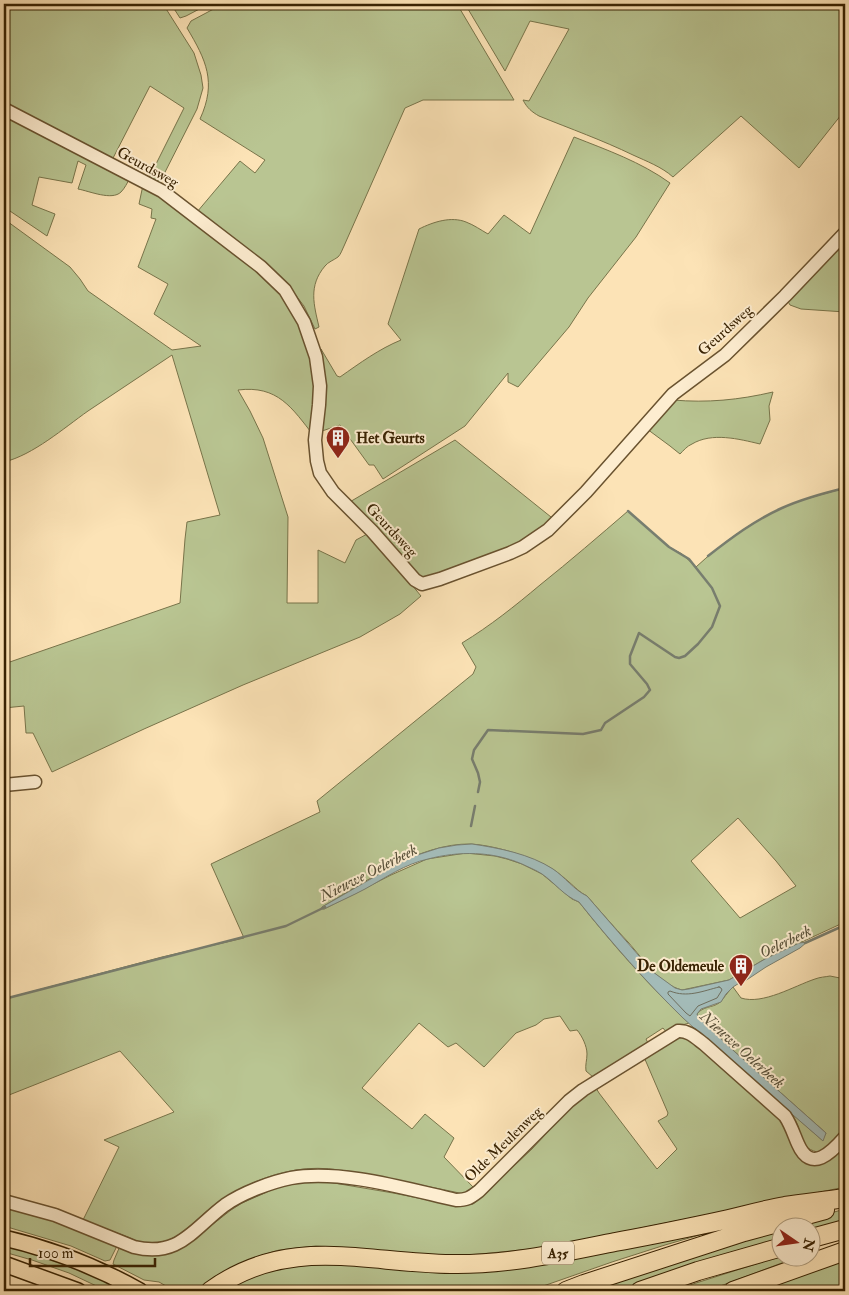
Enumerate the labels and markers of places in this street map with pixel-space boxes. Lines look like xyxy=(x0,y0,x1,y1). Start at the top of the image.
building icon: Het Geurts xyxy=(325,425,351,459)
place label: Het Geurts xyxy=(356,429,425,448)
building icon: De Oldemeule xyxy=(728,953,754,987)
place label: De Oldemeule xyxy=(637,957,725,976)

